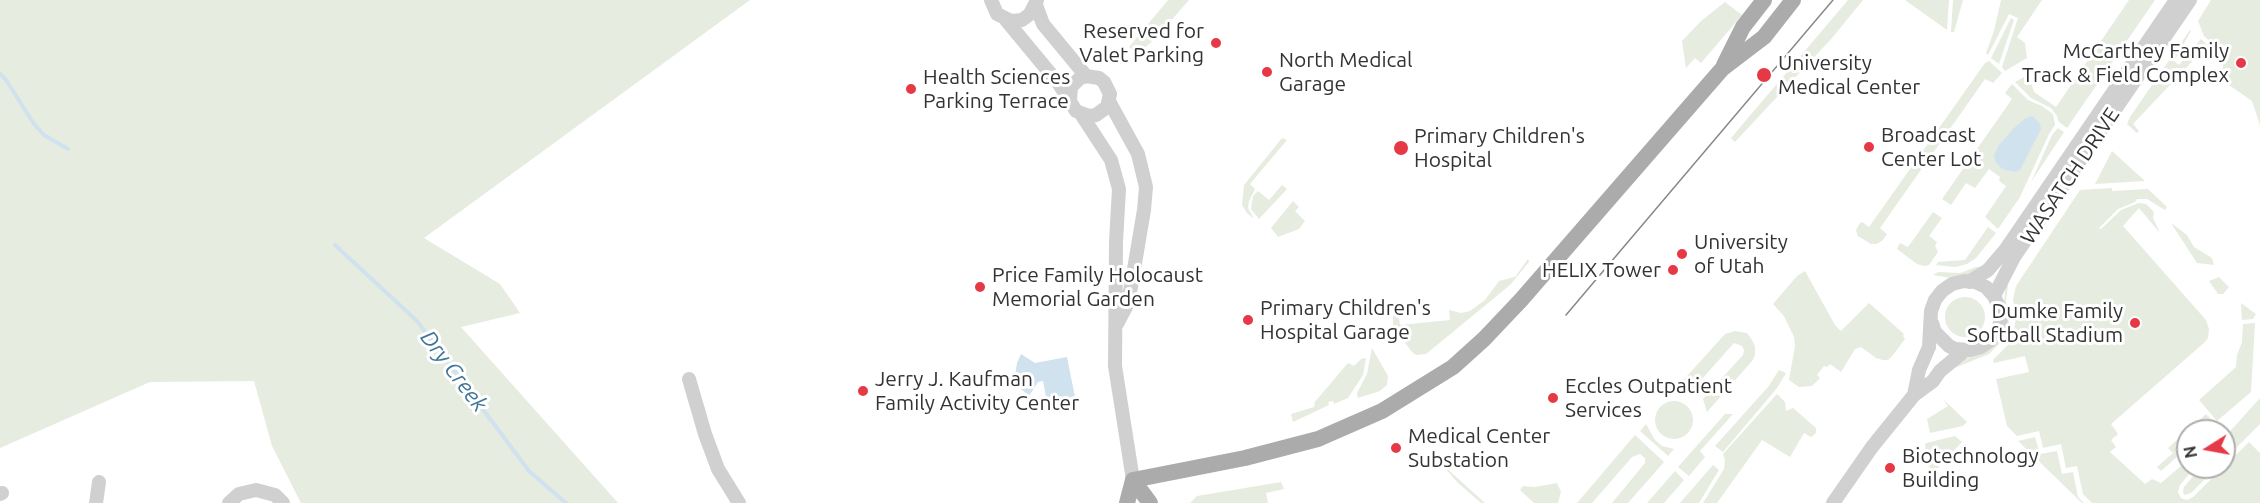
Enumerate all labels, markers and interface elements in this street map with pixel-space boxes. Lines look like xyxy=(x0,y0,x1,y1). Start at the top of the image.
place label: Reserved for Valet Parking xyxy=(1079,18,1204,68)
marker: Reserved for Valet Parking xyxy=(1209,36,1223,50)
place label: McCarthey Family Track & Field Complex xyxy=(2022,38,2229,88)
place label: North Medical Garage xyxy=(1279,47,1413,97)
place label: University Medical Center xyxy=(1778,50,1920,100)
marker: McCarthey Family Track & Field Complex xyxy=(2234,56,2248,70)
place label: Health Sciences Parking Terrace xyxy=(923,64,1070,114)
marker: North Medical Garage xyxy=(1260,65,1274,79)
marker: University Medical Center xyxy=(1755,66,1773,84)
marker: Health Sciences Parking Terrace xyxy=(904,82,918,96)
street label: WASATCH DRIVE xyxy=(2015,103,2125,249)
place label: Broadcast Center Lot xyxy=(1881,122,1981,172)
place label: Primary Children's Hospital xyxy=(1414,123,1585,173)
marker: Primary Children's Hospital xyxy=(1392,139,1410,157)
marker: Broadcast Center Lot xyxy=(1862,140,1876,154)
place label: University of Utah xyxy=(1694,229,1788,279)
marker: University of Utah xyxy=(1675,247,1689,261)
place label: HELIX Tower xyxy=(1542,257,1661,283)
place label: Price Family Holocaust Memorial Garden xyxy=(992,262,1203,312)
marker: HELIX Tower xyxy=(1666,263,1680,277)
marker: Price Family Holocaust Memorial Garden xyxy=(973,280,987,294)
place label: Primary Children's Hospital Garage xyxy=(1260,295,1431,345)
place label: Dumke Family Softball Stadium xyxy=(1967,298,2123,348)
marker: Primary Children's Hospital Garage xyxy=(1241,313,1255,327)
marker: Dumke Family Softball Stadium xyxy=(2128,316,2142,330)
water label: Dry Creek xyxy=(415,325,493,417)
place label: Jerry J. Kaufman Family Activity Center xyxy=(875,366,1079,416)
place label: Eccles Outpatient Services xyxy=(1565,373,1732,423)
marker: Jerry J. Kaufman Family Activity Center xyxy=(856,384,870,398)
marker: Eccles Outpatient Services xyxy=(1546,391,1560,405)
north arrow xyxy=(2176,419,2236,479)
place label: Medical Center Substation xyxy=(1408,423,1550,473)
marker: Medical Center Substation xyxy=(1389,441,1403,455)
place label: Biotechnology Building xyxy=(1902,443,2038,493)
text: N xyxy=(2180,444,2200,460)
marker: Biotechnology Building xyxy=(1883,461,1897,475)

